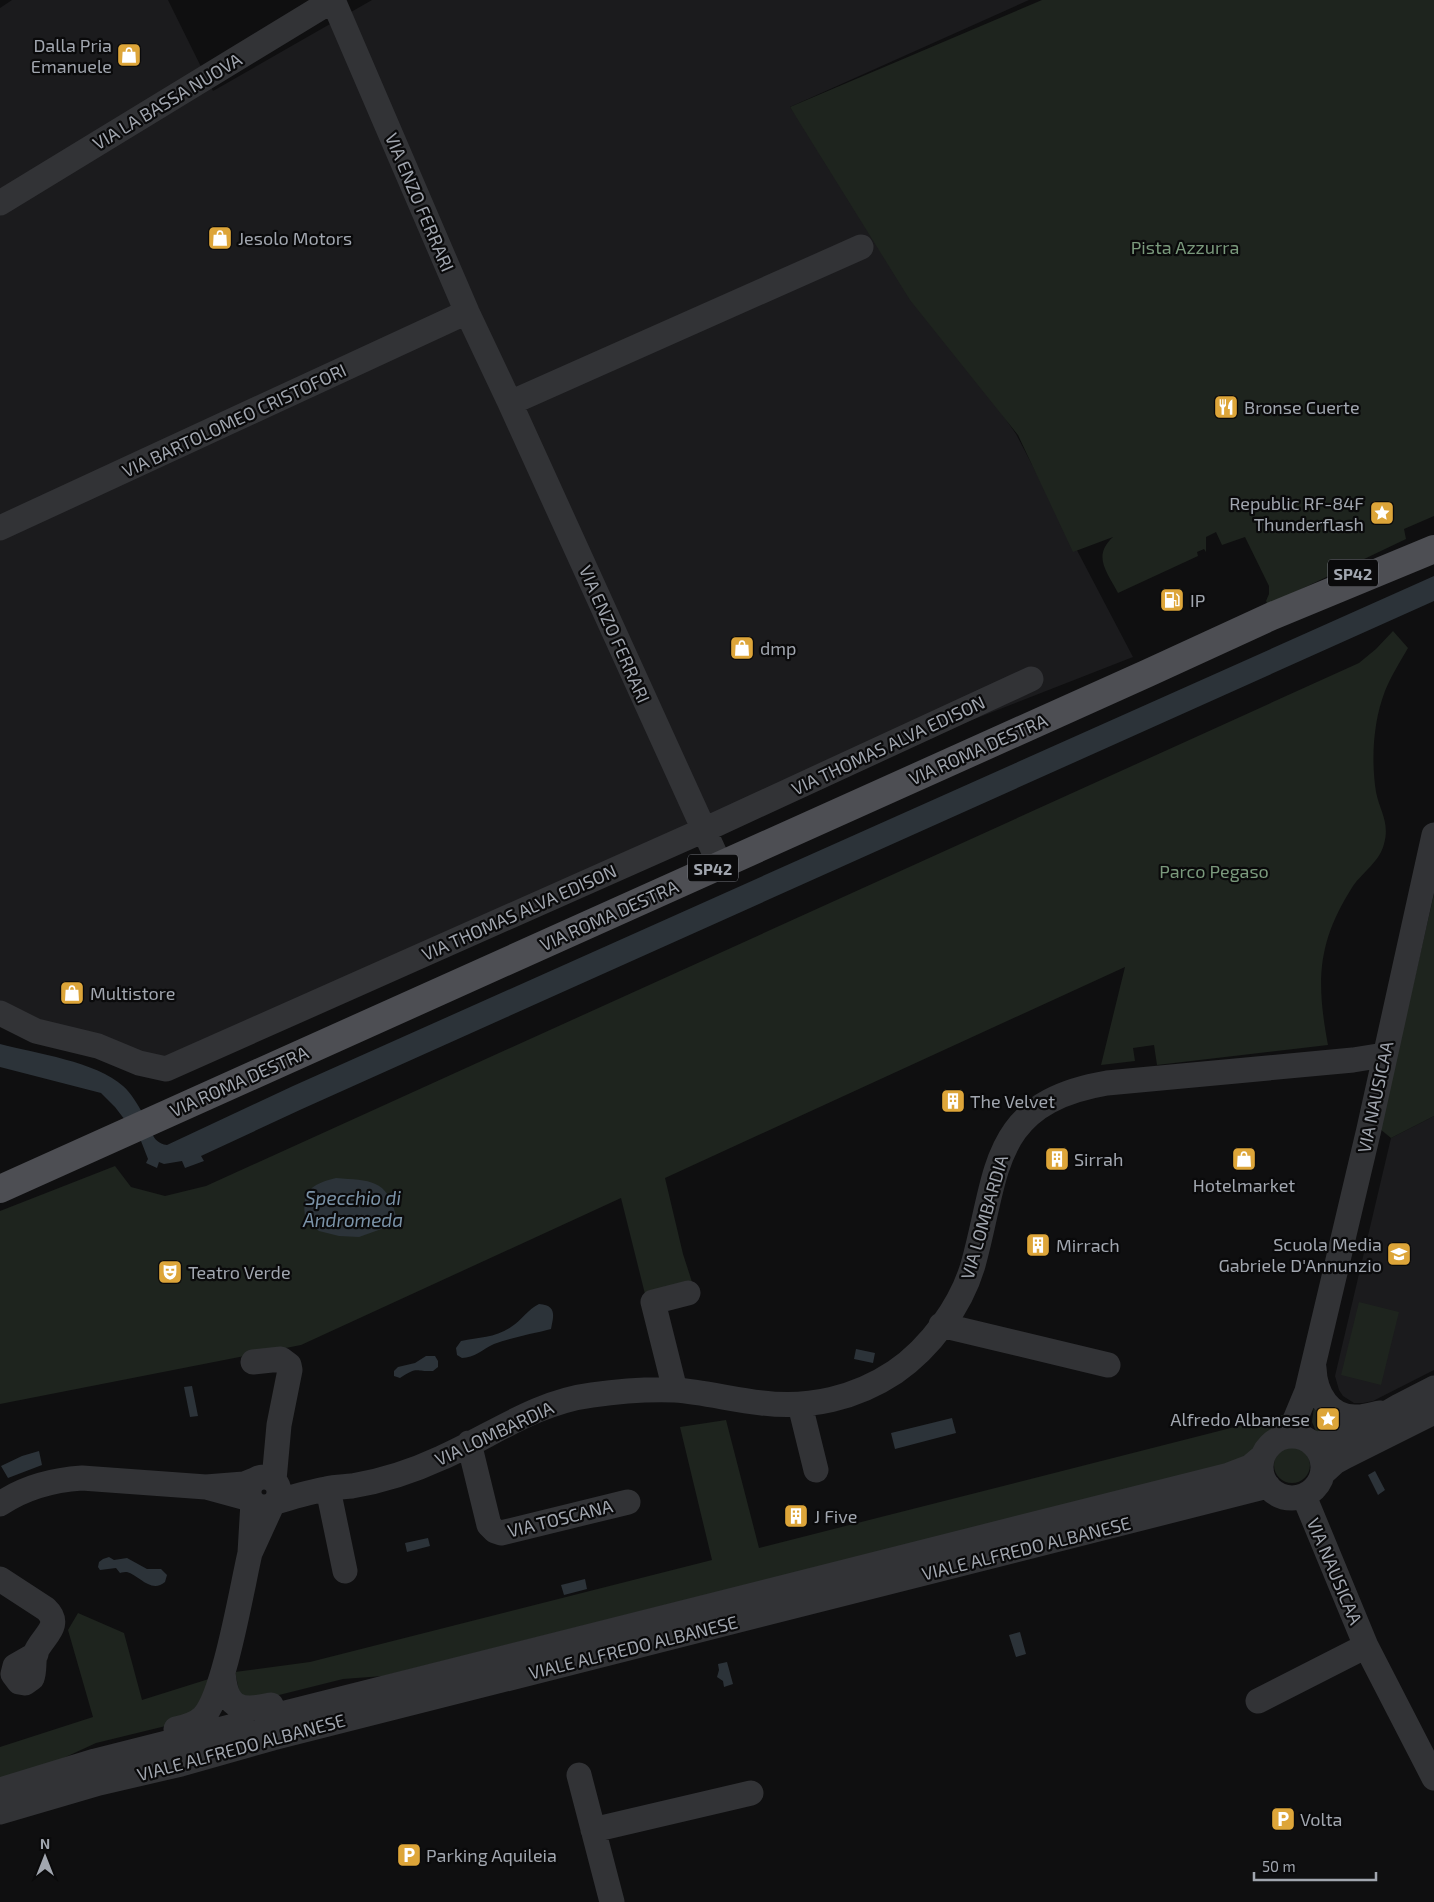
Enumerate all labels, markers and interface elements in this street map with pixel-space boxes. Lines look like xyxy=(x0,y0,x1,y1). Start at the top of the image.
place label: Dalla Pria Emanuele xyxy=(31,34,112,77)
shop icon: Dalla Pria Emanuele xyxy=(116,42,142,68)
street label: VIA LA BASSA NUOVA xyxy=(88,47,246,154)
street label: VIA ENZO FERRARI xyxy=(381,129,459,275)
shop icon: Jesolo Motors xyxy=(207,225,233,251)
place label: Jesolo Motors xyxy=(238,227,352,249)
park label: Pista Azzurra xyxy=(1131,236,1239,258)
street label: VIA BARTOLOMEO CRISTOFORI xyxy=(118,358,350,482)
restaurant icon: Bronse Cuerte xyxy=(1213,394,1239,420)
place label: Bronse Cuerte xyxy=(1244,396,1360,418)
place label: Republic RF-84F Thunderflash xyxy=(1229,492,1364,535)
place icon: Republic RF-84F Thunderflash xyxy=(1369,500,1395,526)
road number: SP42 xyxy=(1328,560,1378,586)
street label: VIA ENZO FERRARI xyxy=(575,562,655,706)
fuel station icon: IP xyxy=(1159,587,1185,613)
place label: IP xyxy=(1190,589,1205,611)
shop icon: dmp xyxy=(729,635,755,661)
place label: dmp xyxy=(760,637,797,659)
street label: VIA THOMAS ALVA EDISON xyxy=(788,690,988,800)
street label: VIA ROMA DESTRA xyxy=(905,708,1051,789)
road number: SP42 xyxy=(688,854,738,881)
street label: VIA THOMAS ALVA EDISON xyxy=(418,859,620,965)
park label: Parco Pegaso xyxy=(1159,860,1269,882)
street label: VIA ROMA DESTRA xyxy=(536,874,682,955)
shop icon: Multistore xyxy=(59,980,85,1006)
place label: Multistore xyxy=(90,982,175,1004)
street label: VIA NAUSICAA xyxy=(1352,1038,1398,1155)
street label: VIA ROMA DESTRA xyxy=(166,1040,312,1121)
building icon: The Velvet xyxy=(940,1088,966,1114)
place label: The Velvet xyxy=(970,1090,1055,1112)
building icon: Sirrah xyxy=(1044,1146,1070,1172)
shop icon: Hotelmarket xyxy=(1231,1146,1257,1172)
place label: Sirrah xyxy=(1074,1148,1123,1170)
street label: VIA LOMBARDIA xyxy=(956,1151,1013,1282)
place label: Hotelmarket xyxy=(1193,1174,1295,1196)
water label: Specchio di Andromeda xyxy=(302,1186,403,1231)
building icon: Mirrach xyxy=(1025,1232,1051,1258)
place label: Scuola Media Gabriele D'Annunzio xyxy=(1218,1233,1382,1276)
place label: Mirrach xyxy=(1056,1234,1120,1256)
school or university icon: Scuola Media Gabriele D'Annunzio xyxy=(1386,1241,1412,1267)
theatre icon: Teatro Verde xyxy=(157,1259,183,1285)
place label: Teatro Verde xyxy=(188,1261,291,1283)
street label: VIA LOMBARDIA xyxy=(431,1396,558,1470)
place icon: Alfredo Albanese xyxy=(1315,1406,1341,1432)
place label: Alfredo Albanese xyxy=(1170,1408,1310,1430)
street label: VIA TOSCANA xyxy=(505,1494,616,1542)
building icon: J Five xyxy=(783,1503,809,1529)
place label: J Five xyxy=(814,1505,857,1527)
street label: VIALE ALFREDO ALBANESE xyxy=(919,1511,1133,1585)
street label: VIA NAUSICAA xyxy=(1303,1514,1368,1628)
street label: VIALE ALFREDO ALBANESE xyxy=(526,1610,740,1684)
street label: VIALE ALFREDO ALBANESE xyxy=(135,1709,347,1785)
parking icon: Volta xyxy=(1270,1806,1296,1832)
place label: Volta xyxy=(1300,1808,1342,1830)
north arrow xyxy=(20,1832,70,1882)
text: N xyxy=(40,1835,50,1852)
parking icon: Parking Aquileia xyxy=(396,1842,422,1868)
place label: Parking Aquileia xyxy=(426,1844,557,1866)
scale bar xyxy=(1254,1850,1376,1882)
text: 50 m xyxy=(1262,1857,1296,1875)

